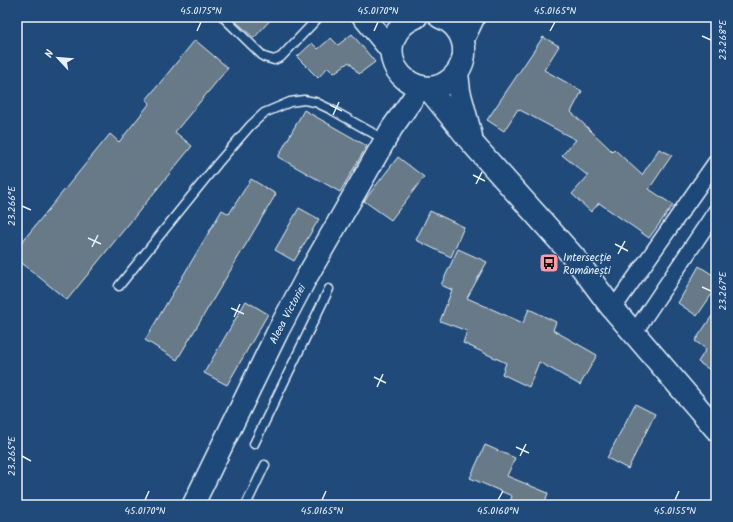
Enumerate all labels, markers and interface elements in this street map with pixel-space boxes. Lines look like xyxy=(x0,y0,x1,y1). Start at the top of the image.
text: 45.0175°N xyxy=(180,3,222,19)
text: 45.0170°N xyxy=(357,3,399,19)
text: 45.0165°N xyxy=(534,3,576,19)
text: 23.268°E xyxy=(715,19,731,60)
north arrow xyxy=(38,38,78,78)
text: N xyxy=(40,47,60,61)
text: 23.266°E xyxy=(4,185,20,226)
place label: Intersecție Românești xyxy=(563,249,611,280)
bus stop icon: Intersecție Românești xyxy=(538,252,560,274)
text: 23.267°E xyxy=(715,270,731,311)
street label: Aleea Victoriei xyxy=(265,281,311,347)
text: 23.265°E xyxy=(4,435,20,476)
text: 45.0170°N xyxy=(124,503,166,519)
text: 45.0165°N xyxy=(301,503,343,519)
text: 45.0160°N xyxy=(477,503,519,519)
text: 45.0155°N xyxy=(654,503,696,519)

